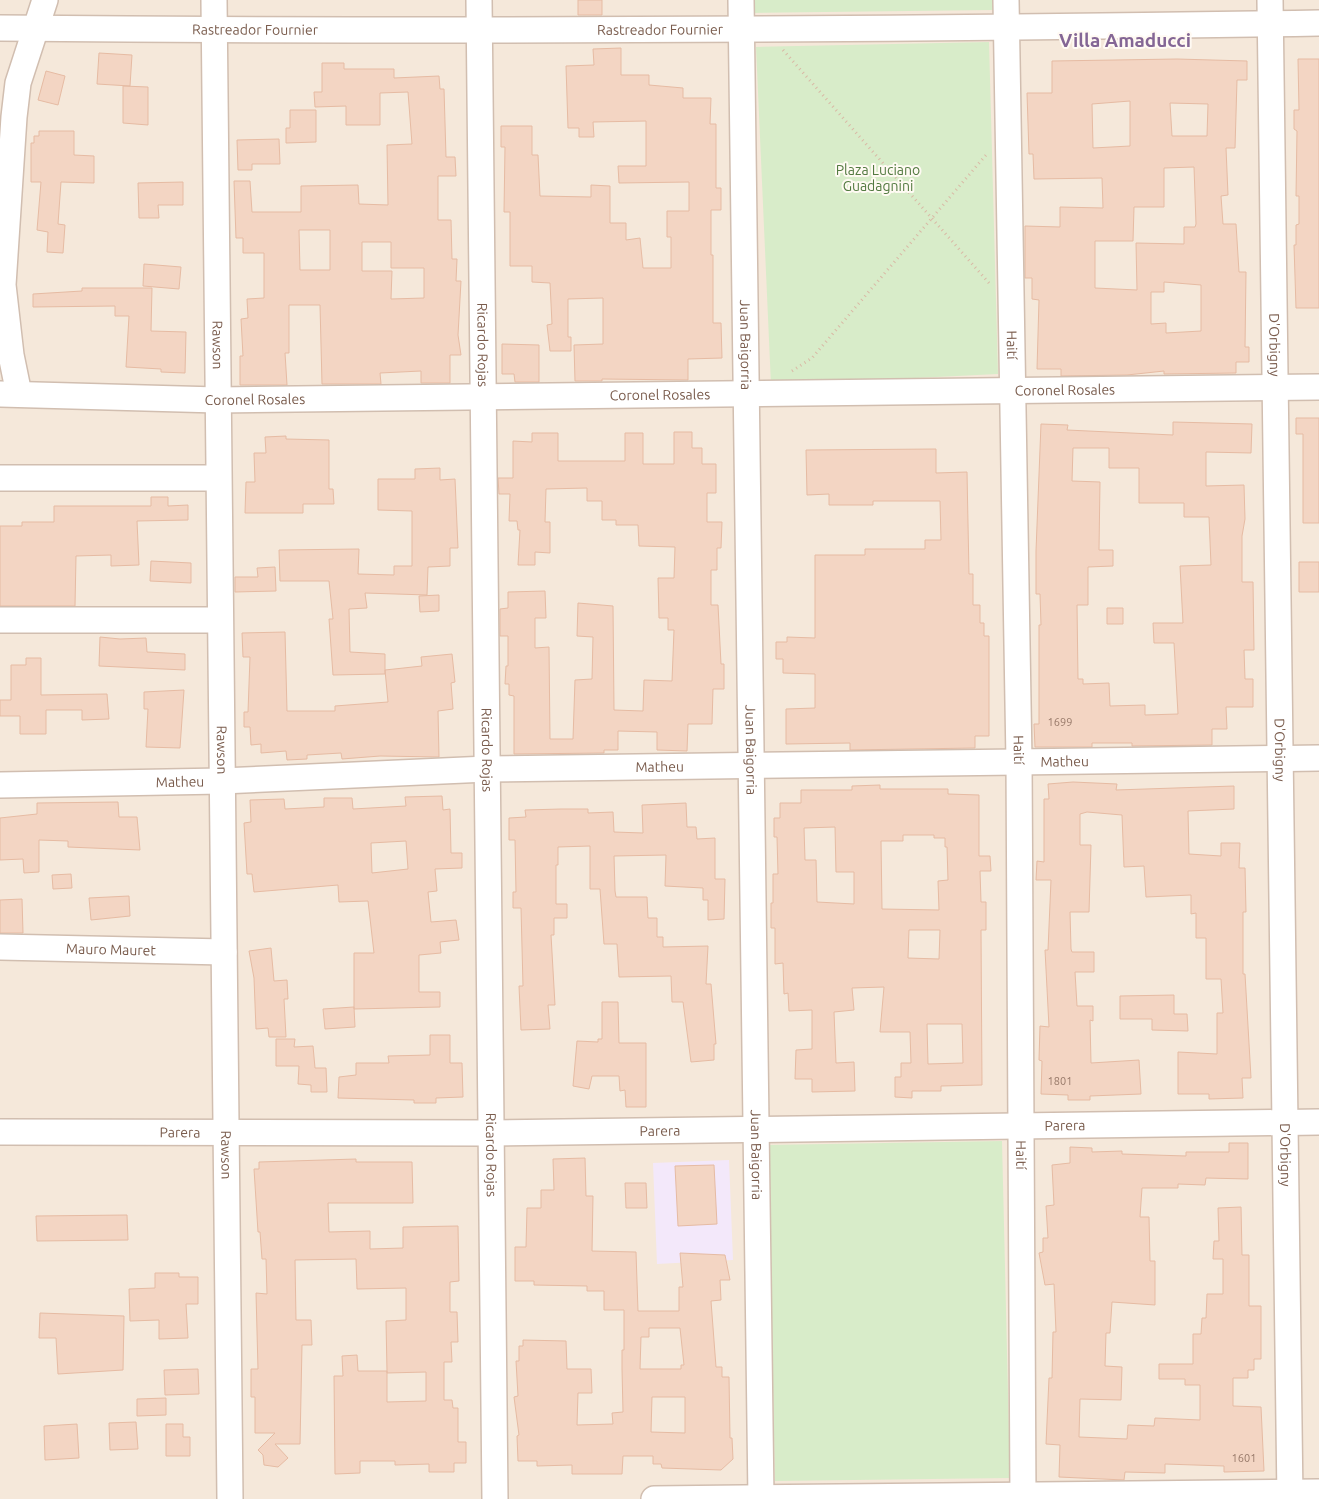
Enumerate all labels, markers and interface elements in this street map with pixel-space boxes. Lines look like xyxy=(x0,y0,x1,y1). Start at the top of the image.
street label: Rastreador Fournier xyxy=(192,21,319,38)
street label: Rastreador Fournier xyxy=(597,21,724,38)
district label: Villa Amaducci xyxy=(1059,29,1191,51)
park label: Plaza Luciano Guadagnini xyxy=(836,162,920,194)
street label: Juan Baigorria xyxy=(737,300,754,390)
street label: Ricardo Rojas xyxy=(474,303,491,387)
street label: D'Orbigny xyxy=(1266,313,1283,377)
street label: Rawson xyxy=(209,320,226,370)
street label: Haití xyxy=(1004,330,1020,360)
street label: Coronel Rosales xyxy=(1014,381,1115,399)
street label: Coronel Rosales xyxy=(610,386,710,403)
street label: Coronel Rosales xyxy=(204,391,305,408)
street label: Juan Baigorria xyxy=(742,705,760,795)
street label: Ricardo Rojas xyxy=(479,708,495,792)
house number: 1699 xyxy=(1048,716,1072,728)
street label: D'Orbigny xyxy=(1272,718,1288,782)
street label: Rawson xyxy=(214,725,230,775)
street label: Haití xyxy=(1011,735,1027,765)
street label: Matheu xyxy=(1040,753,1089,770)
street label: Matheu xyxy=(635,758,684,775)
street label: Matheu xyxy=(156,773,204,790)
street label: Mauro Mauret xyxy=(66,940,157,958)
house number: 1801 xyxy=(1048,1075,1072,1087)
street label: Juan Baigorria xyxy=(748,1110,765,1200)
street label: Ricardo Rojas xyxy=(483,1113,500,1197)
street label: Parera xyxy=(1044,1117,1086,1134)
street label: Parera xyxy=(639,1122,681,1139)
street label: D'Orbigny xyxy=(1277,1123,1294,1187)
street label: Parera xyxy=(159,1124,201,1140)
street label: Rawson xyxy=(218,1130,235,1180)
street label: Haití xyxy=(1013,1140,1029,1170)
house number: 1601 xyxy=(1232,1452,1256,1464)

